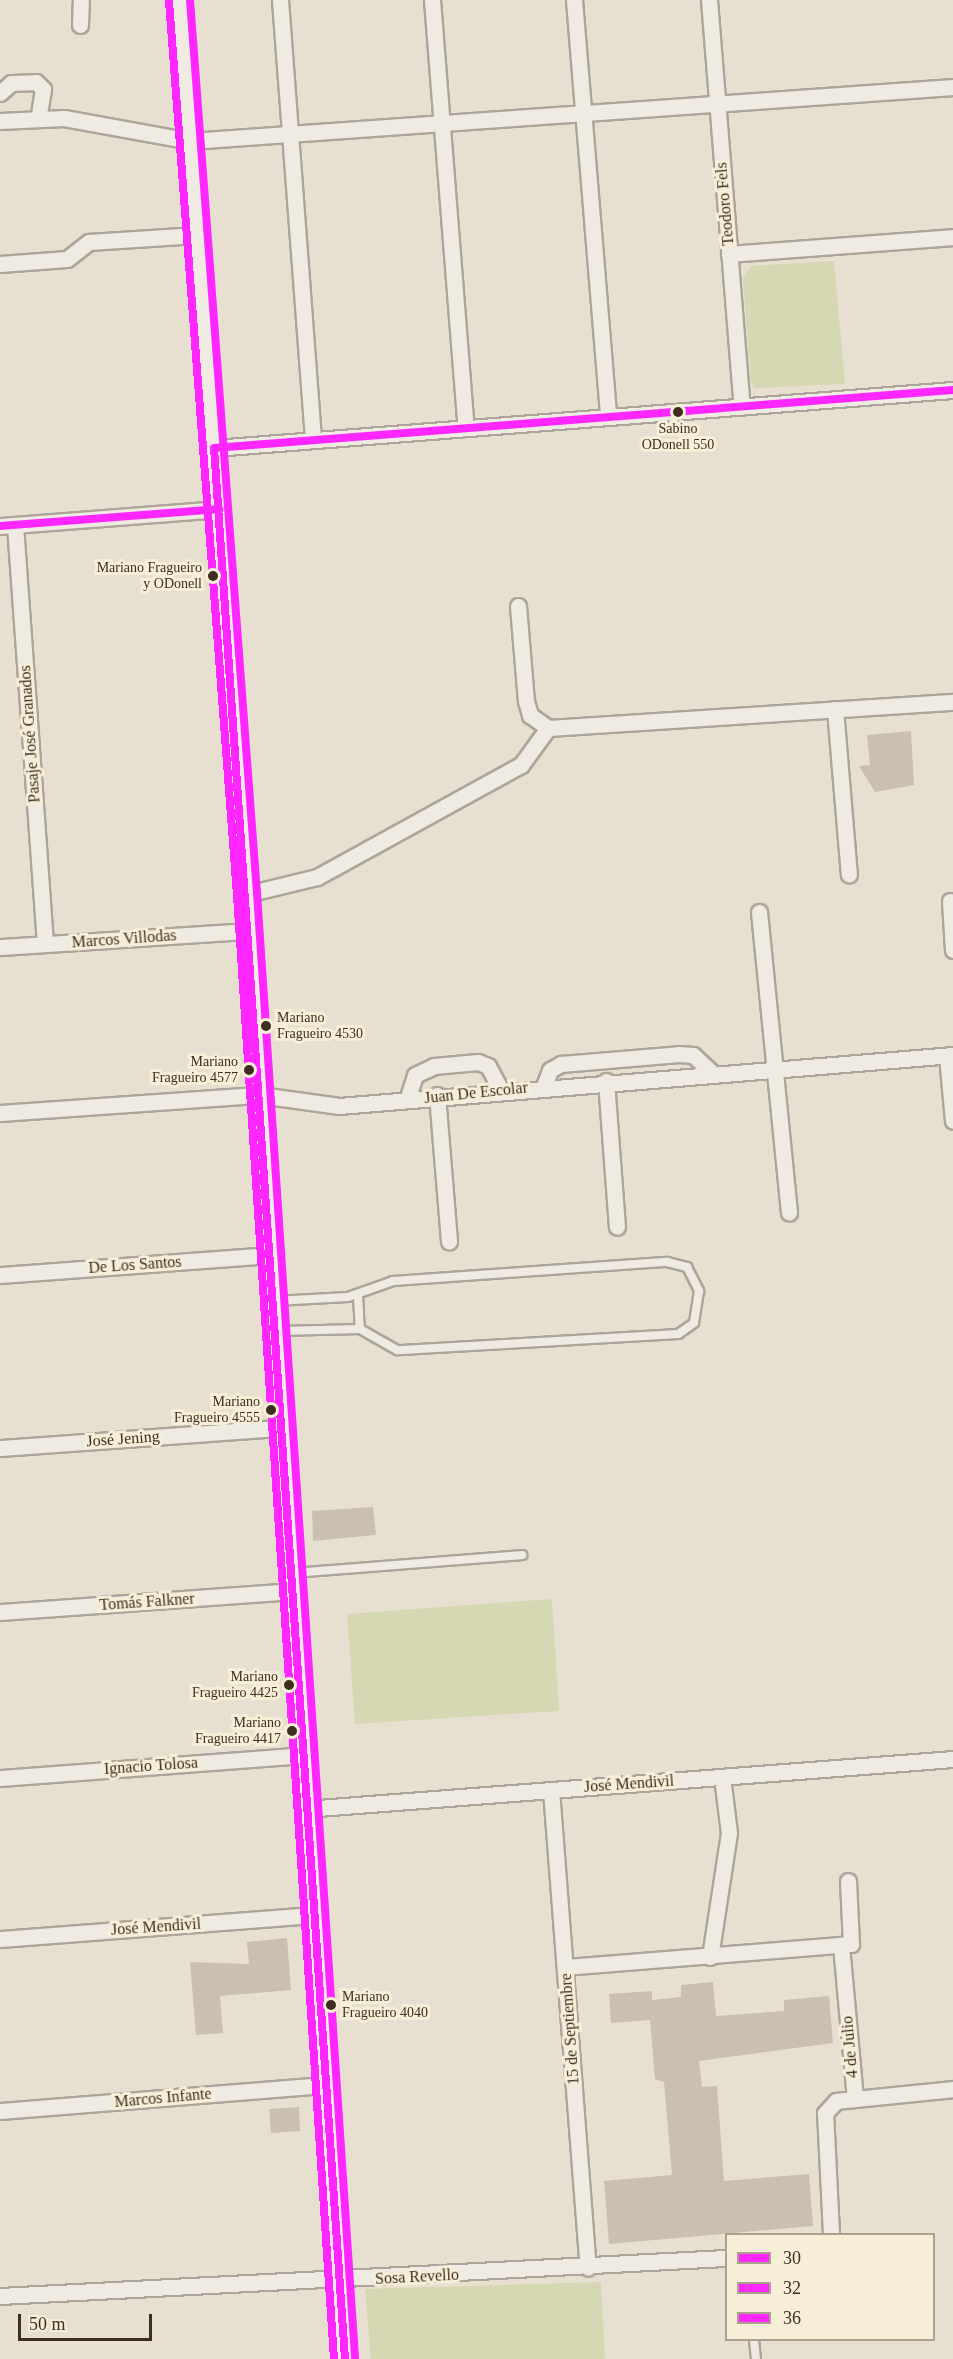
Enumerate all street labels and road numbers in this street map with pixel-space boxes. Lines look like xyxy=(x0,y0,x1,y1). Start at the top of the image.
street label: Teodoro Fels xyxy=(712,161,738,247)
street label: Pasaje José Granados xyxy=(16,665,44,803)
street label: Marcos Villodas xyxy=(71,926,177,952)
street label: Juan De Escolar xyxy=(423,1078,529,1108)
street label: De Los Santos xyxy=(88,1252,182,1278)
street label: José Jening xyxy=(86,1427,160,1451)
street label: Tomás Falkner xyxy=(99,1589,195,1615)
street label: Ignacio Tolosa xyxy=(103,1753,199,1779)
street label: José Mendivil xyxy=(583,1771,675,1797)
street label: José Mendivil xyxy=(110,1914,202,1940)
street label: 15 de Septiembre xyxy=(557,1972,583,2086)
street label: 4 de Julio xyxy=(838,2015,862,2079)
street label: Marcos Infante xyxy=(114,2084,212,2112)
street label: Sosa Revello xyxy=(375,2265,459,2289)

